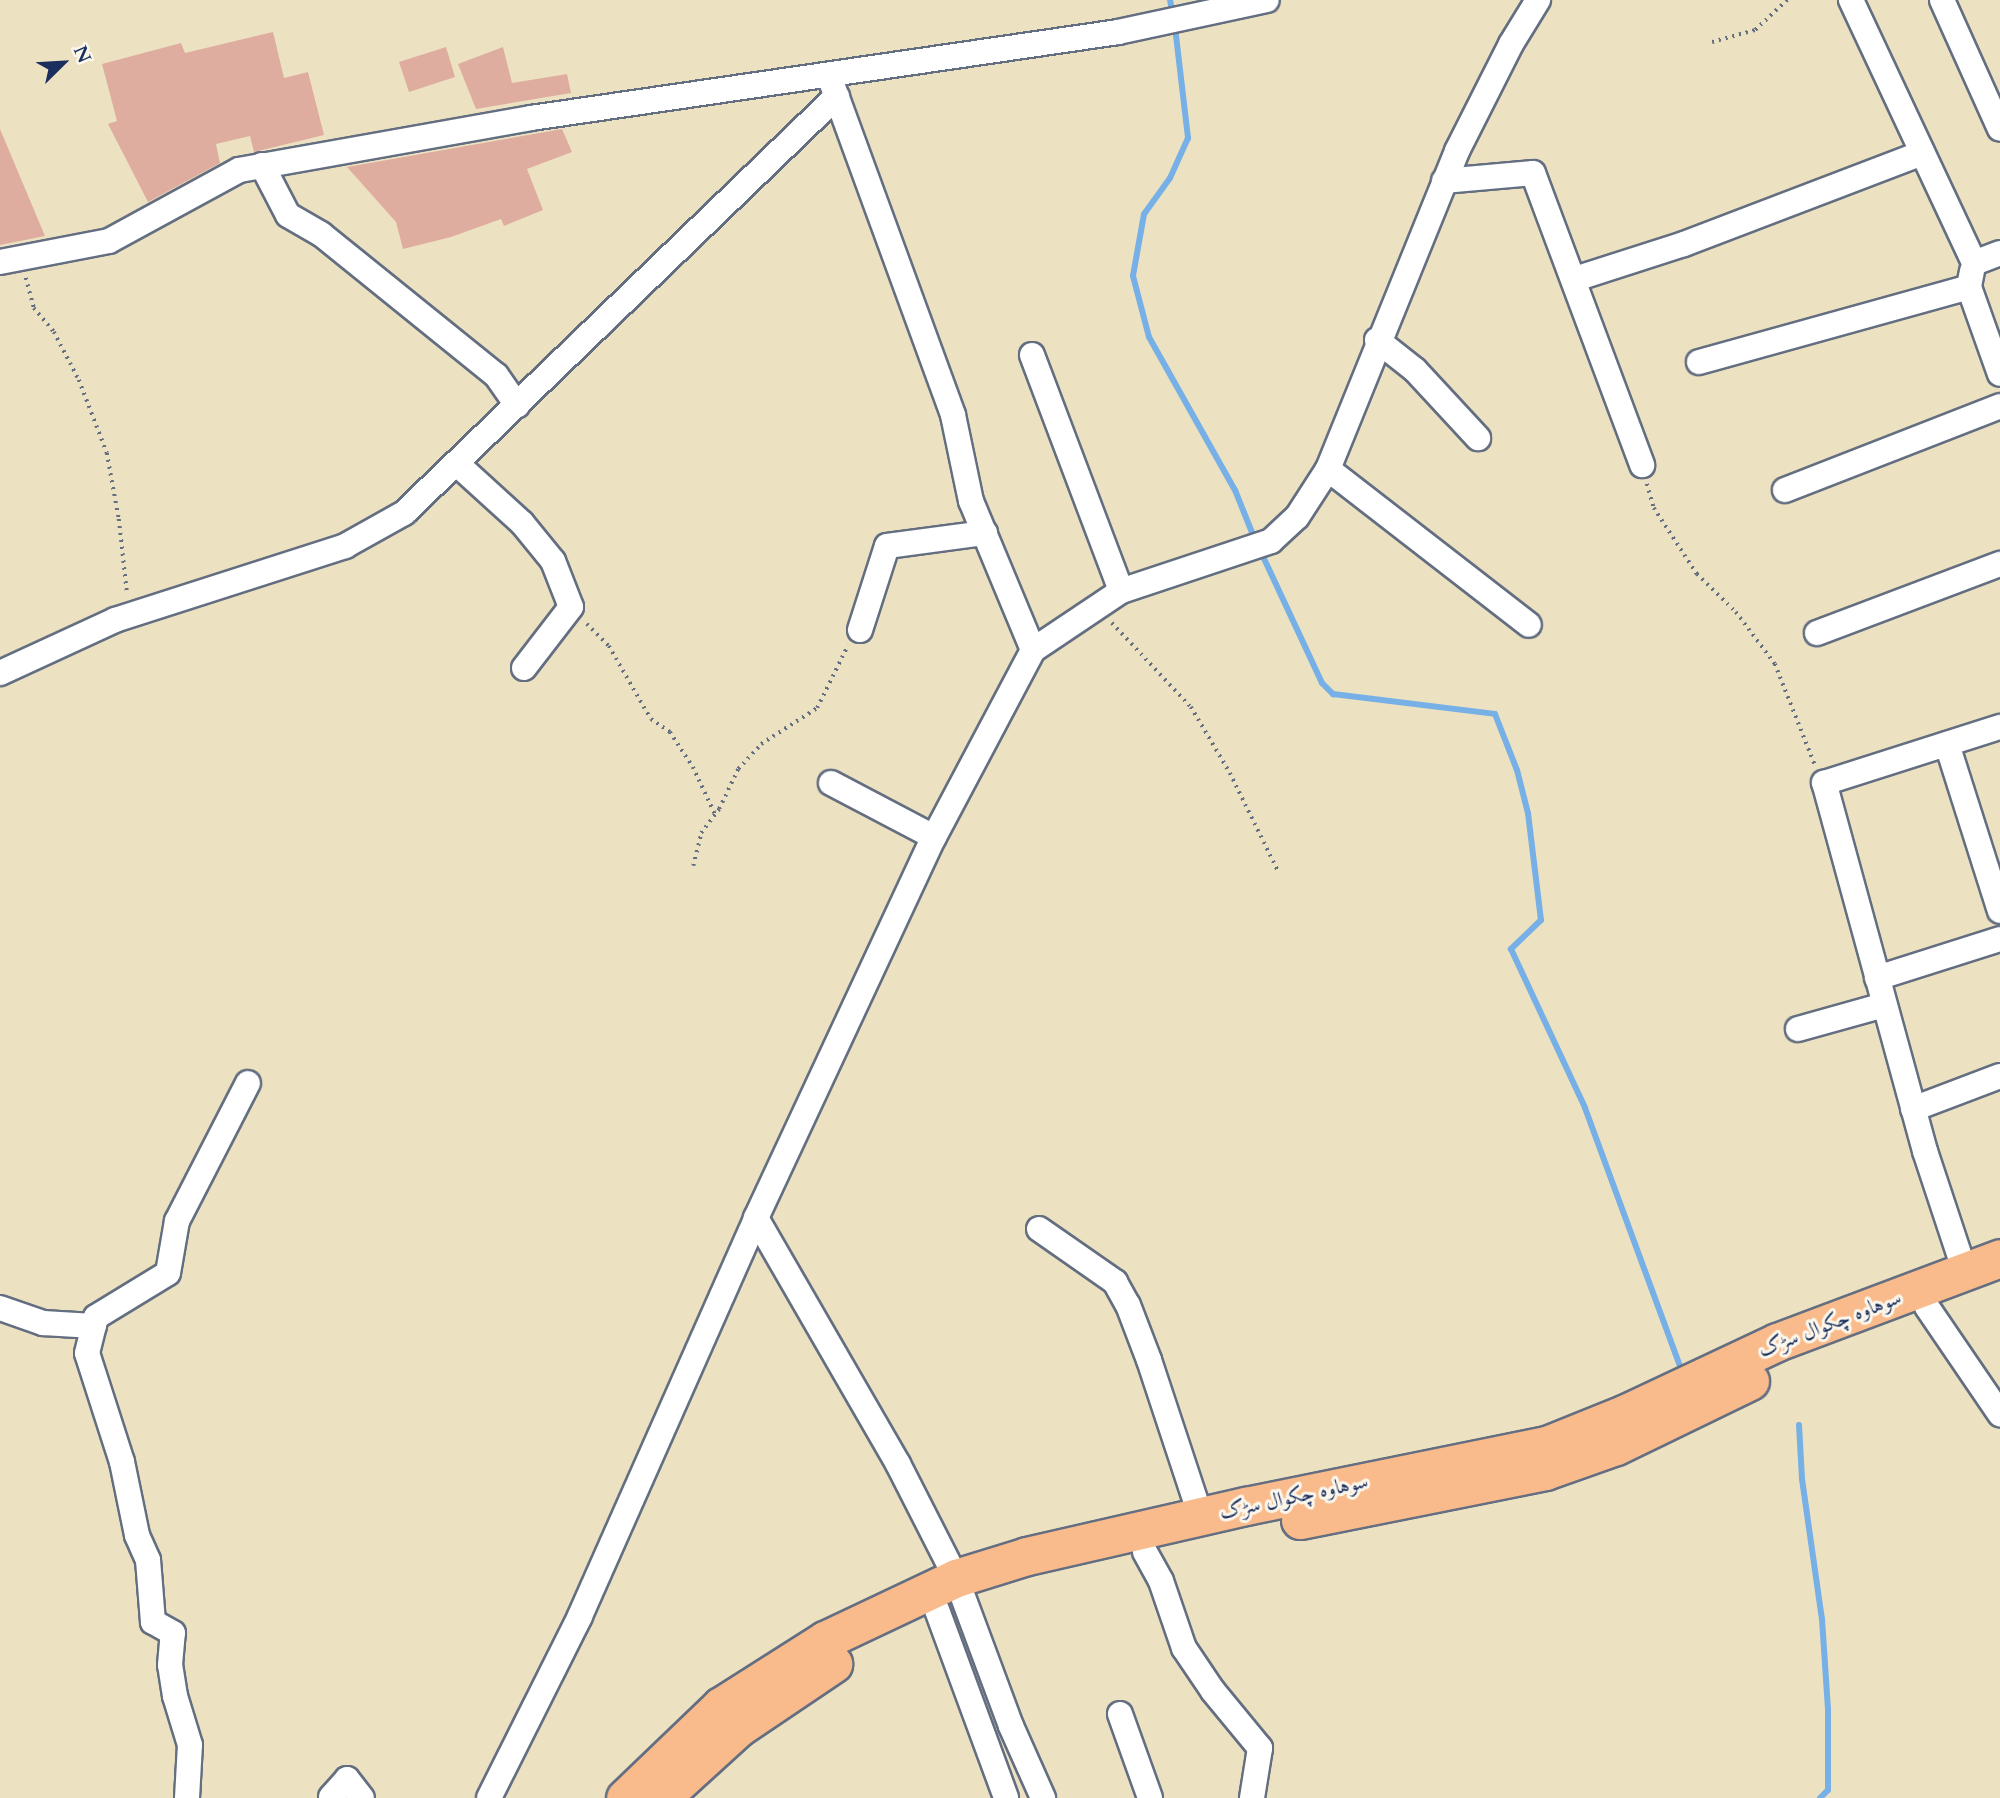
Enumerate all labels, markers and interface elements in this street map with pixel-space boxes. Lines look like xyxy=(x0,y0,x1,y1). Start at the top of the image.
north arrow xyxy=(28,28,98,98)
text: N xyxy=(67,42,97,67)
street label: سوہاوہ چکوال سڑک xyxy=(1755,1285,1905,1363)
street label: سوہاوہ چکوال سڑک xyxy=(1217,1469,1371,1525)

